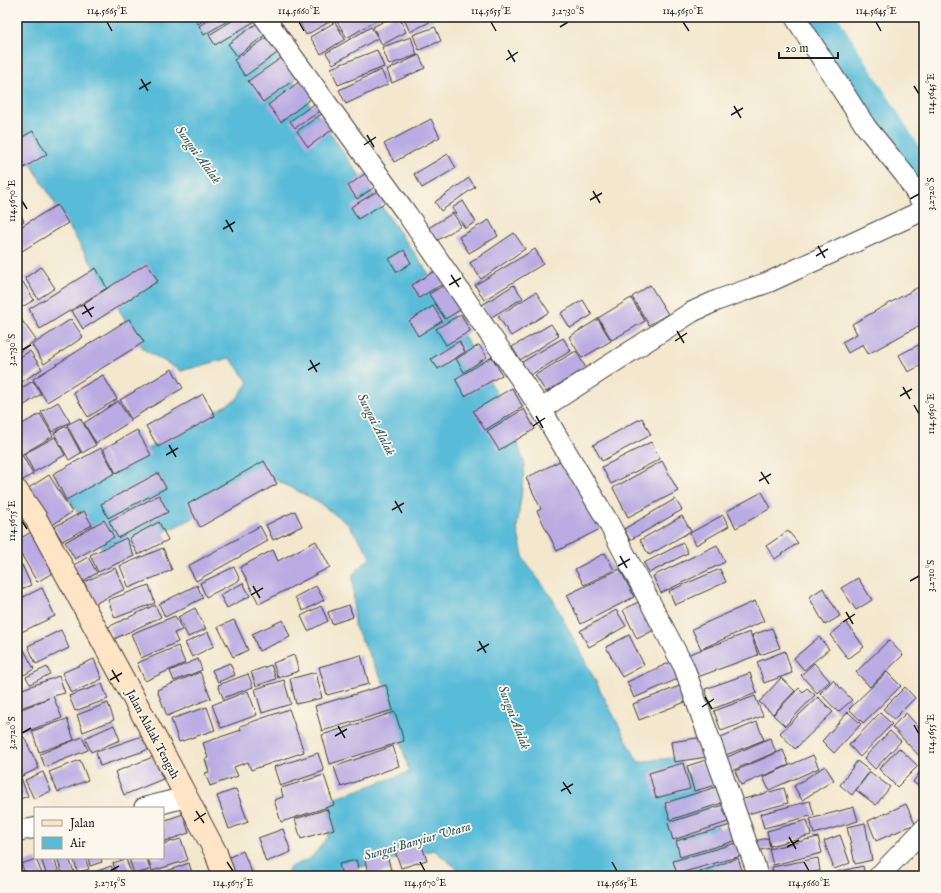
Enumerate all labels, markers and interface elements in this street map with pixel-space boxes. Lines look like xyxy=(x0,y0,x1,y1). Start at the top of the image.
text: 114.5665°E xyxy=(87,5,127,18)
text: 114.5660°E xyxy=(278,5,320,18)
text: 114.5655°E xyxy=(471,5,511,18)
text: 3.2730°S xyxy=(552,5,584,18)
text: 114.5650°E xyxy=(662,5,704,18)
text: 114.5645°E xyxy=(855,5,897,18)
scale bar xyxy=(779,34,838,60)
text: 20 m xyxy=(785,41,808,56)
text: 114.5645°E xyxy=(925,73,938,115)
water label: Sungai Alalak xyxy=(170,122,225,189)
text: 3.2720°S xyxy=(925,177,938,211)
text: 114.5670°E xyxy=(6,180,19,222)
text: 3.2730°S xyxy=(6,334,19,366)
water label: Sungai Alalak xyxy=(352,391,399,460)
text: 114.5650°E xyxy=(925,393,938,435)
text: 114.5675°E xyxy=(6,500,19,541)
text: 3.2710°S xyxy=(925,560,938,592)
water label: Sungai Alalak xyxy=(493,683,534,753)
street label: Jalan Alalak Tengah xyxy=(121,685,183,782)
text: 114.5655°E xyxy=(925,714,938,754)
text: 3.2720°S xyxy=(6,716,19,750)
legend xyxy=(34,807,164,859)
text: Jalan xyxy=(68,816,95,832)
water label: Sungai Banyiur Utara xyxy=(362,818,473,866)
text: Air xyxy=(69,836,86,851)
text: 3.2715°S xyxy=(95,877,125,890)
text: 114.5675°E xyxy=(213,877,254,890)
text: 114.5670°E xyxy=(404,877,446,890)
text: 114.5665°E xyxy=(597,877,637,890)
text: 114.5660°E xyxy=(788,877,830,890)

